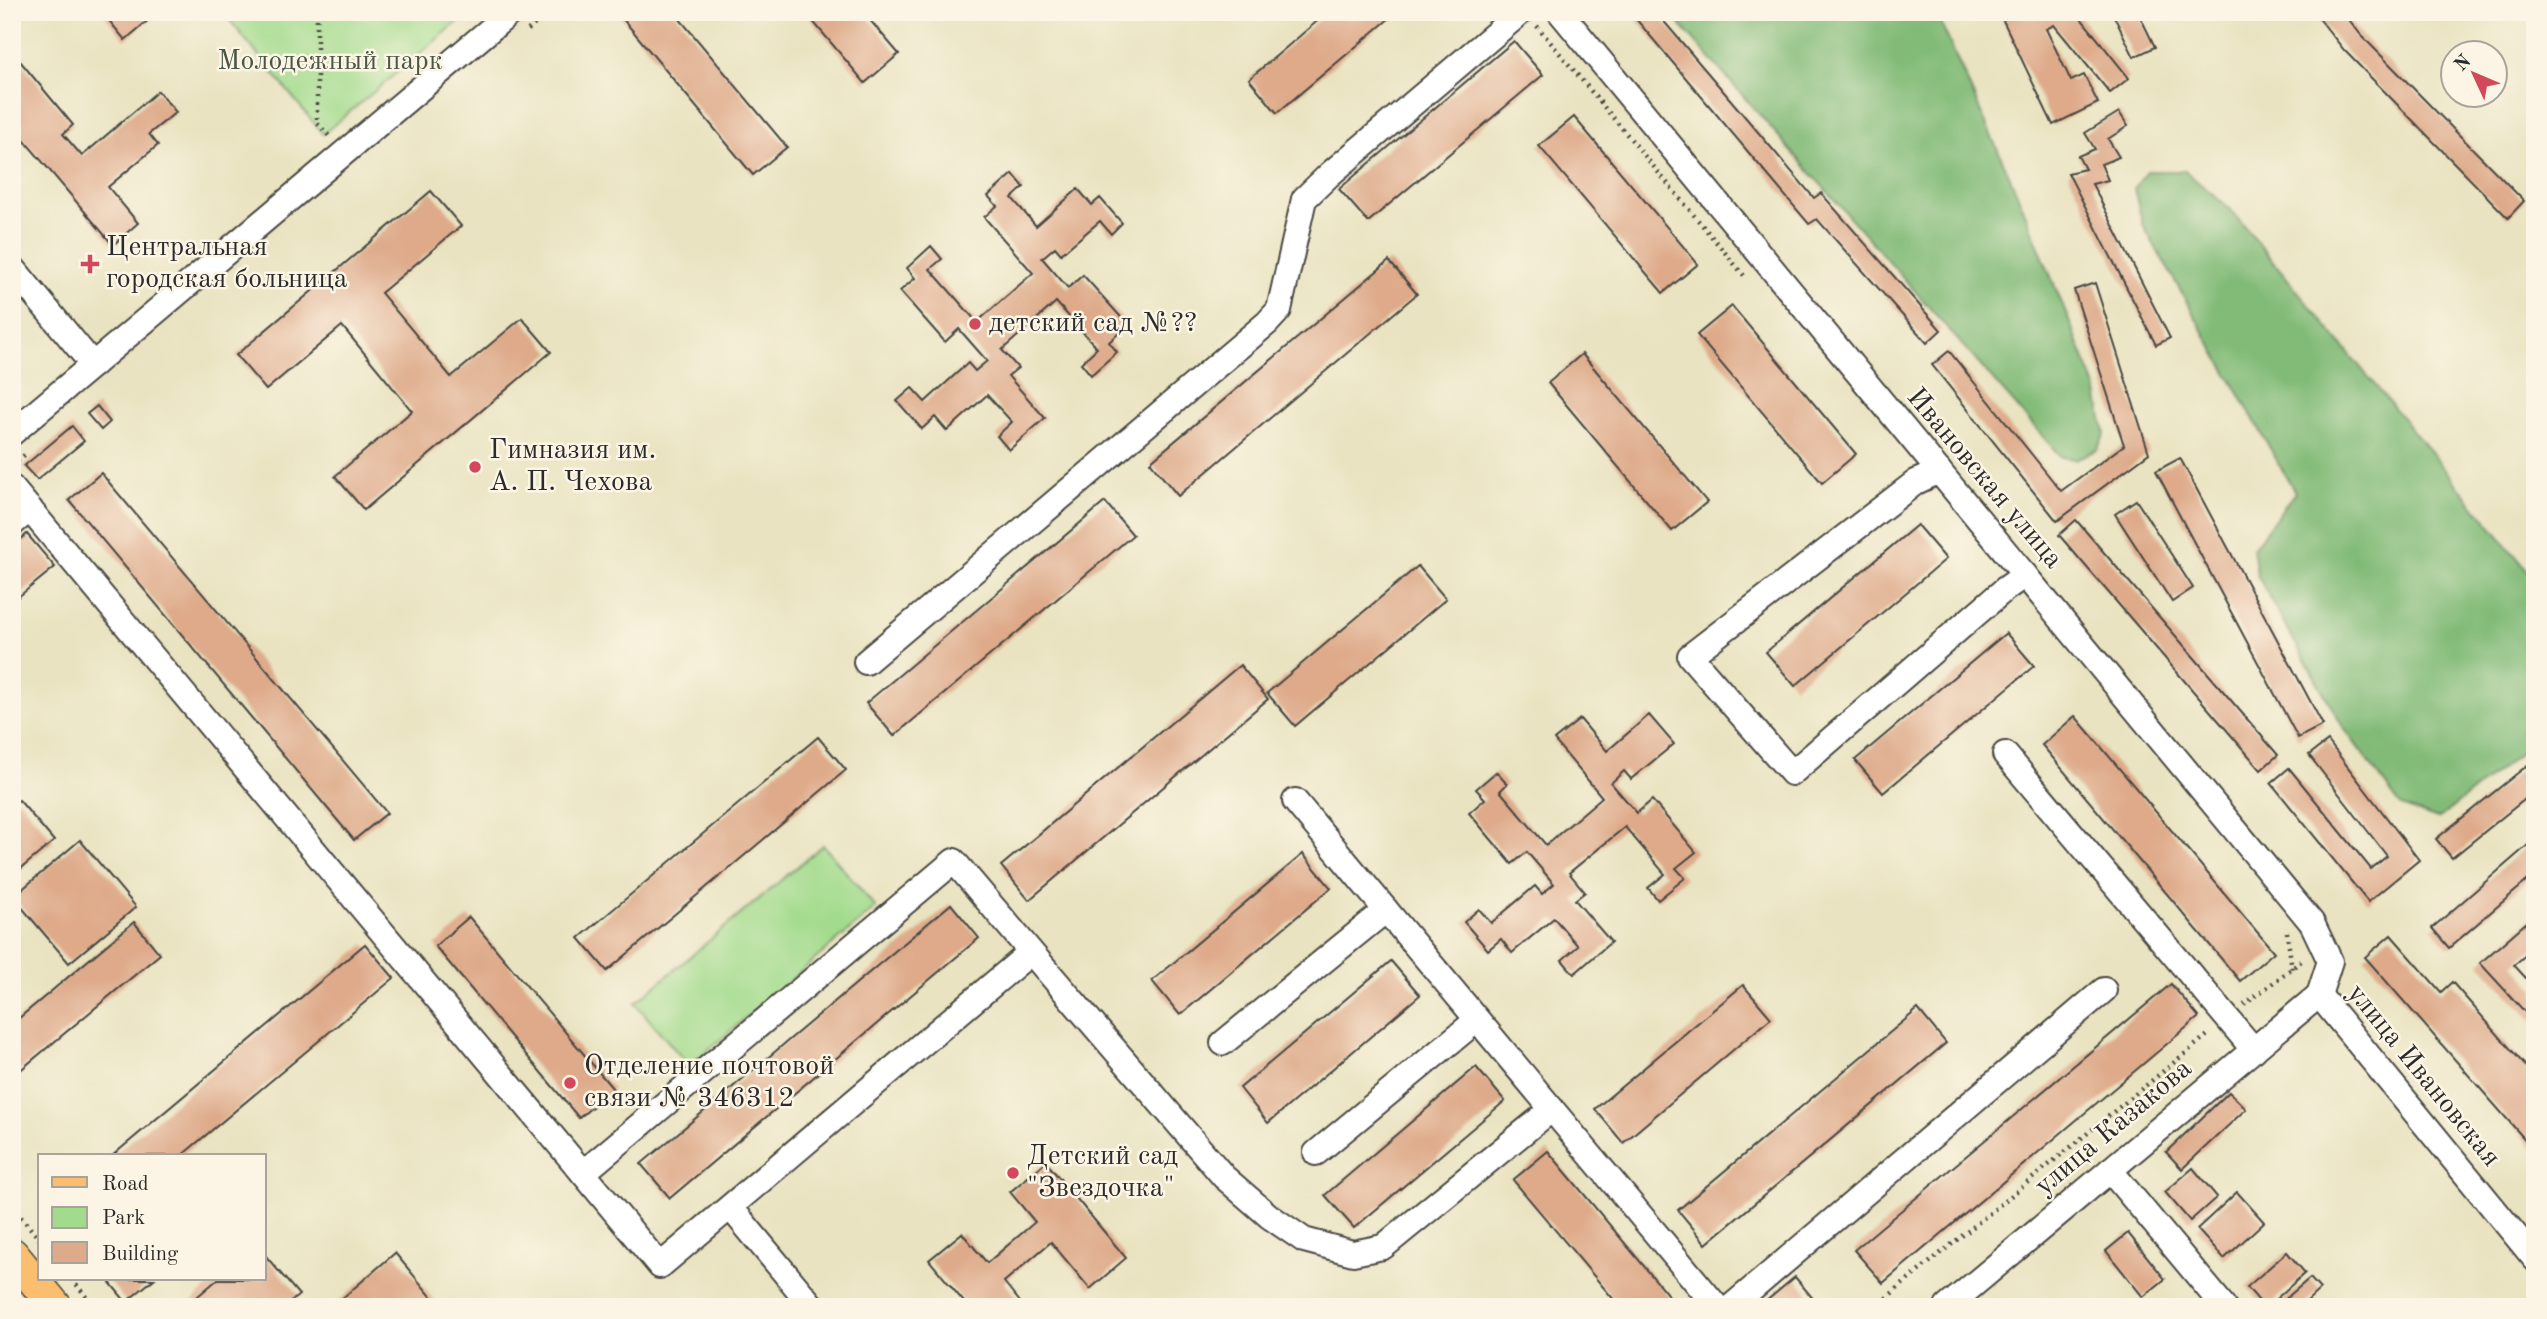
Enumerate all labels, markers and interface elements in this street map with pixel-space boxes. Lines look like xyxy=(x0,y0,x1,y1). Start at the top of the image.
north arrow xyxy=(2438,38,2508,108)
park label: Молодежный парк xyxy=(217,48,443,76)
text: N xyxy=(2452,52,2476,76)
place label: Центральная городская больница xyxy=(106,234,348,294)
marker: Центральная городская больница xyxy=(80,254,100,274)
place label: детский сад №?? xyxy=(989,310,1197,338)
marker: детский сад №?? xyxy=(967,316,983,332)
street label: Ивановская улица xyxy=(1901,384,2067,575)
place label: Гимназия им. А. П. Чехова xyxy=(489,437,656,497)
marker: Гимназия им. А. П. Чехова xyxy=(467,459,483,475)
street label: улица Ивановская xyxy=(2341,980,2505,1172)
place label: Отделение почтовой связи № 346312 xyxy=(584,1053,834,1113)
street label: улица Казакова xyxy=(2030,1055,2198,1201)
marker: Отделение почтовой связи № 346312 xyxy=(562,1075,578,1091)
place label: Детский сад "Звездочка" xyxy=(1027,1143,1178,1203)
legend xyxy=(38,1154,266,1280)
marker: Детский сад "Звездочка" xyxy=(1005,1165,1021,1181)
text: Road xyxy=(102,1174,149,1195)
text: Park xyxy=(102,1208,145,1229)
text: Building xyxy=(102,1244,179,1265)

